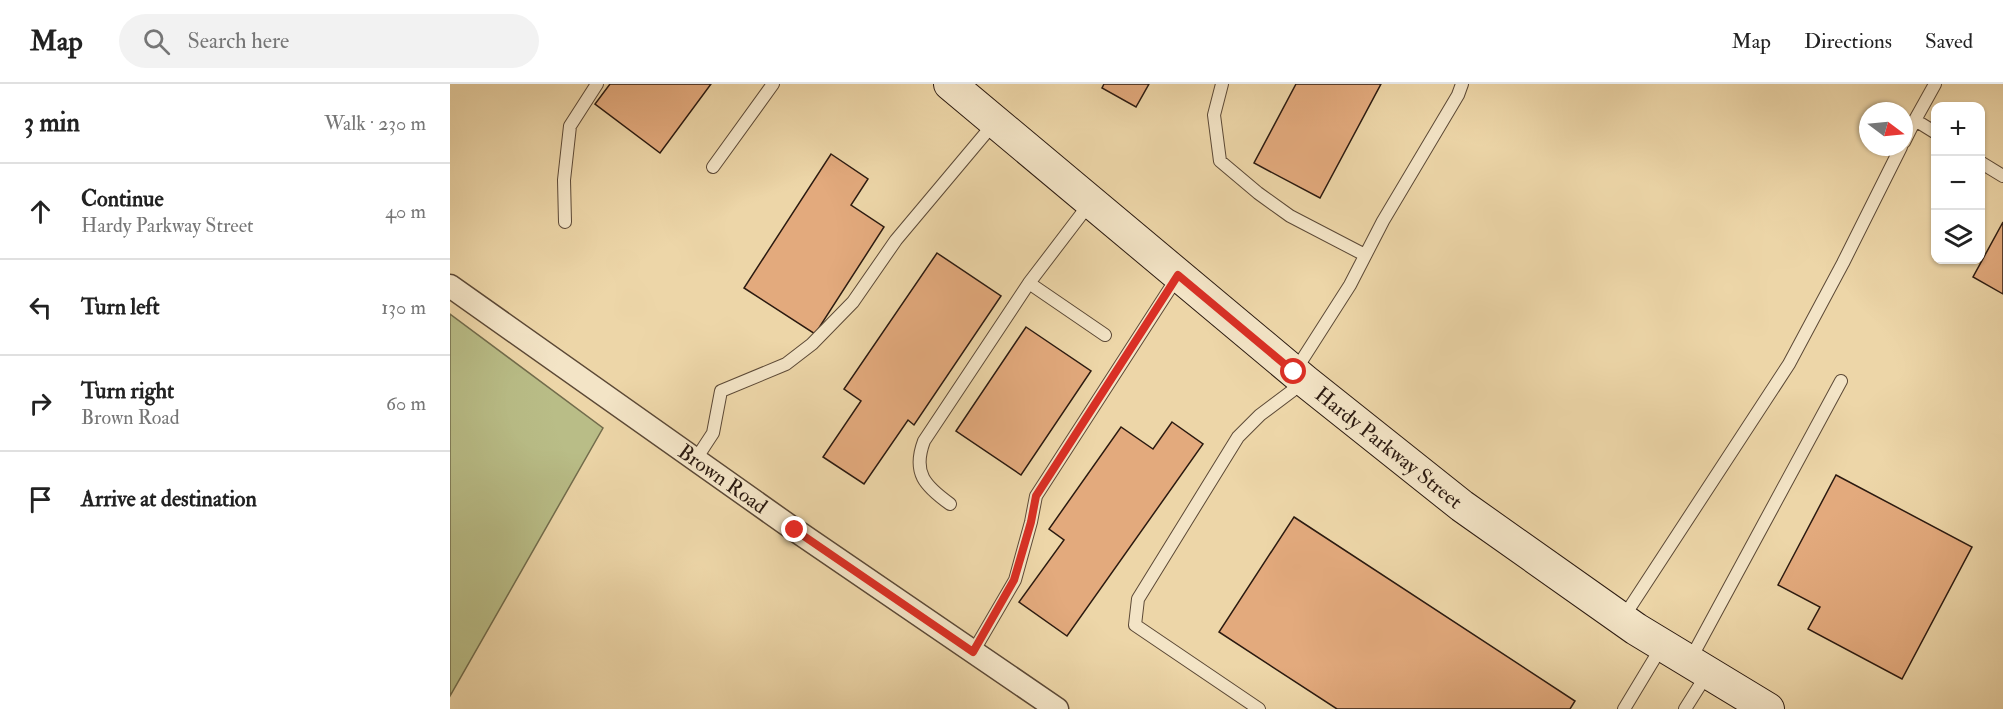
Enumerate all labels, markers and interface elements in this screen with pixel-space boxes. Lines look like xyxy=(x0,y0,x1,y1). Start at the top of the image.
search box xyxy=(119,14,539,68)
text: Map xyxy=(30,24,83,59)
icon: search xyxy=(140,25,173,58)
text: Search here xyxy=(188,27,289,55)
text: Map xyxy=(1731,28,1771,55)
text: Directions xyxy=(1804,28,1892,55)
text: Saved xyxy=(1925,28,1973,55)
north arrow xyxy=(1859,102,1913,156)
map controls xyxy=(1931,102,1985,264)
button: + xyxy=(1931,102,1985,156)
text: 3 min xyxy=(24,107,80,139)
text: Walk · 230 m xyxy=(324,111,426,136)
button: − xyxy=(1931,156,1985,210)
text: Continue xyxy=(81,185,164,213)
icon: ahead xyxy=(24,195,57,228)
text: 40 m xyxy=(385,199,426,224)
button: layers xyxy=(1931,210,1985,264)
text: Hardy Parkway Street xyxy=(81,213,254,238)
icon: left xyxy=(24,291,57,324)
text: Turn left xyxy=(81,293,160,321)
text: 130 m xyxy=(381,295,426,320)
route start xyxy=(1280,358,1306,384)
text: Turn right xyxy=(81,377,174,405)
street label: Hardy Parkway Street xyxy=(1309,381,1468,515)
icon: right xyxy=(24,387,57,420)
text: 60 m xyxy=(386,391,426,416)
text: Brown Road xyxy=(81,405,180,430)
street label: Brown Road xyxy=(672,438,773,521)
icon: arrive xyxy=(24,483,57,516)
text: Arrive at destination xyxy=(81,485,257,513)
route end xyxy=(781,516,807,542)

